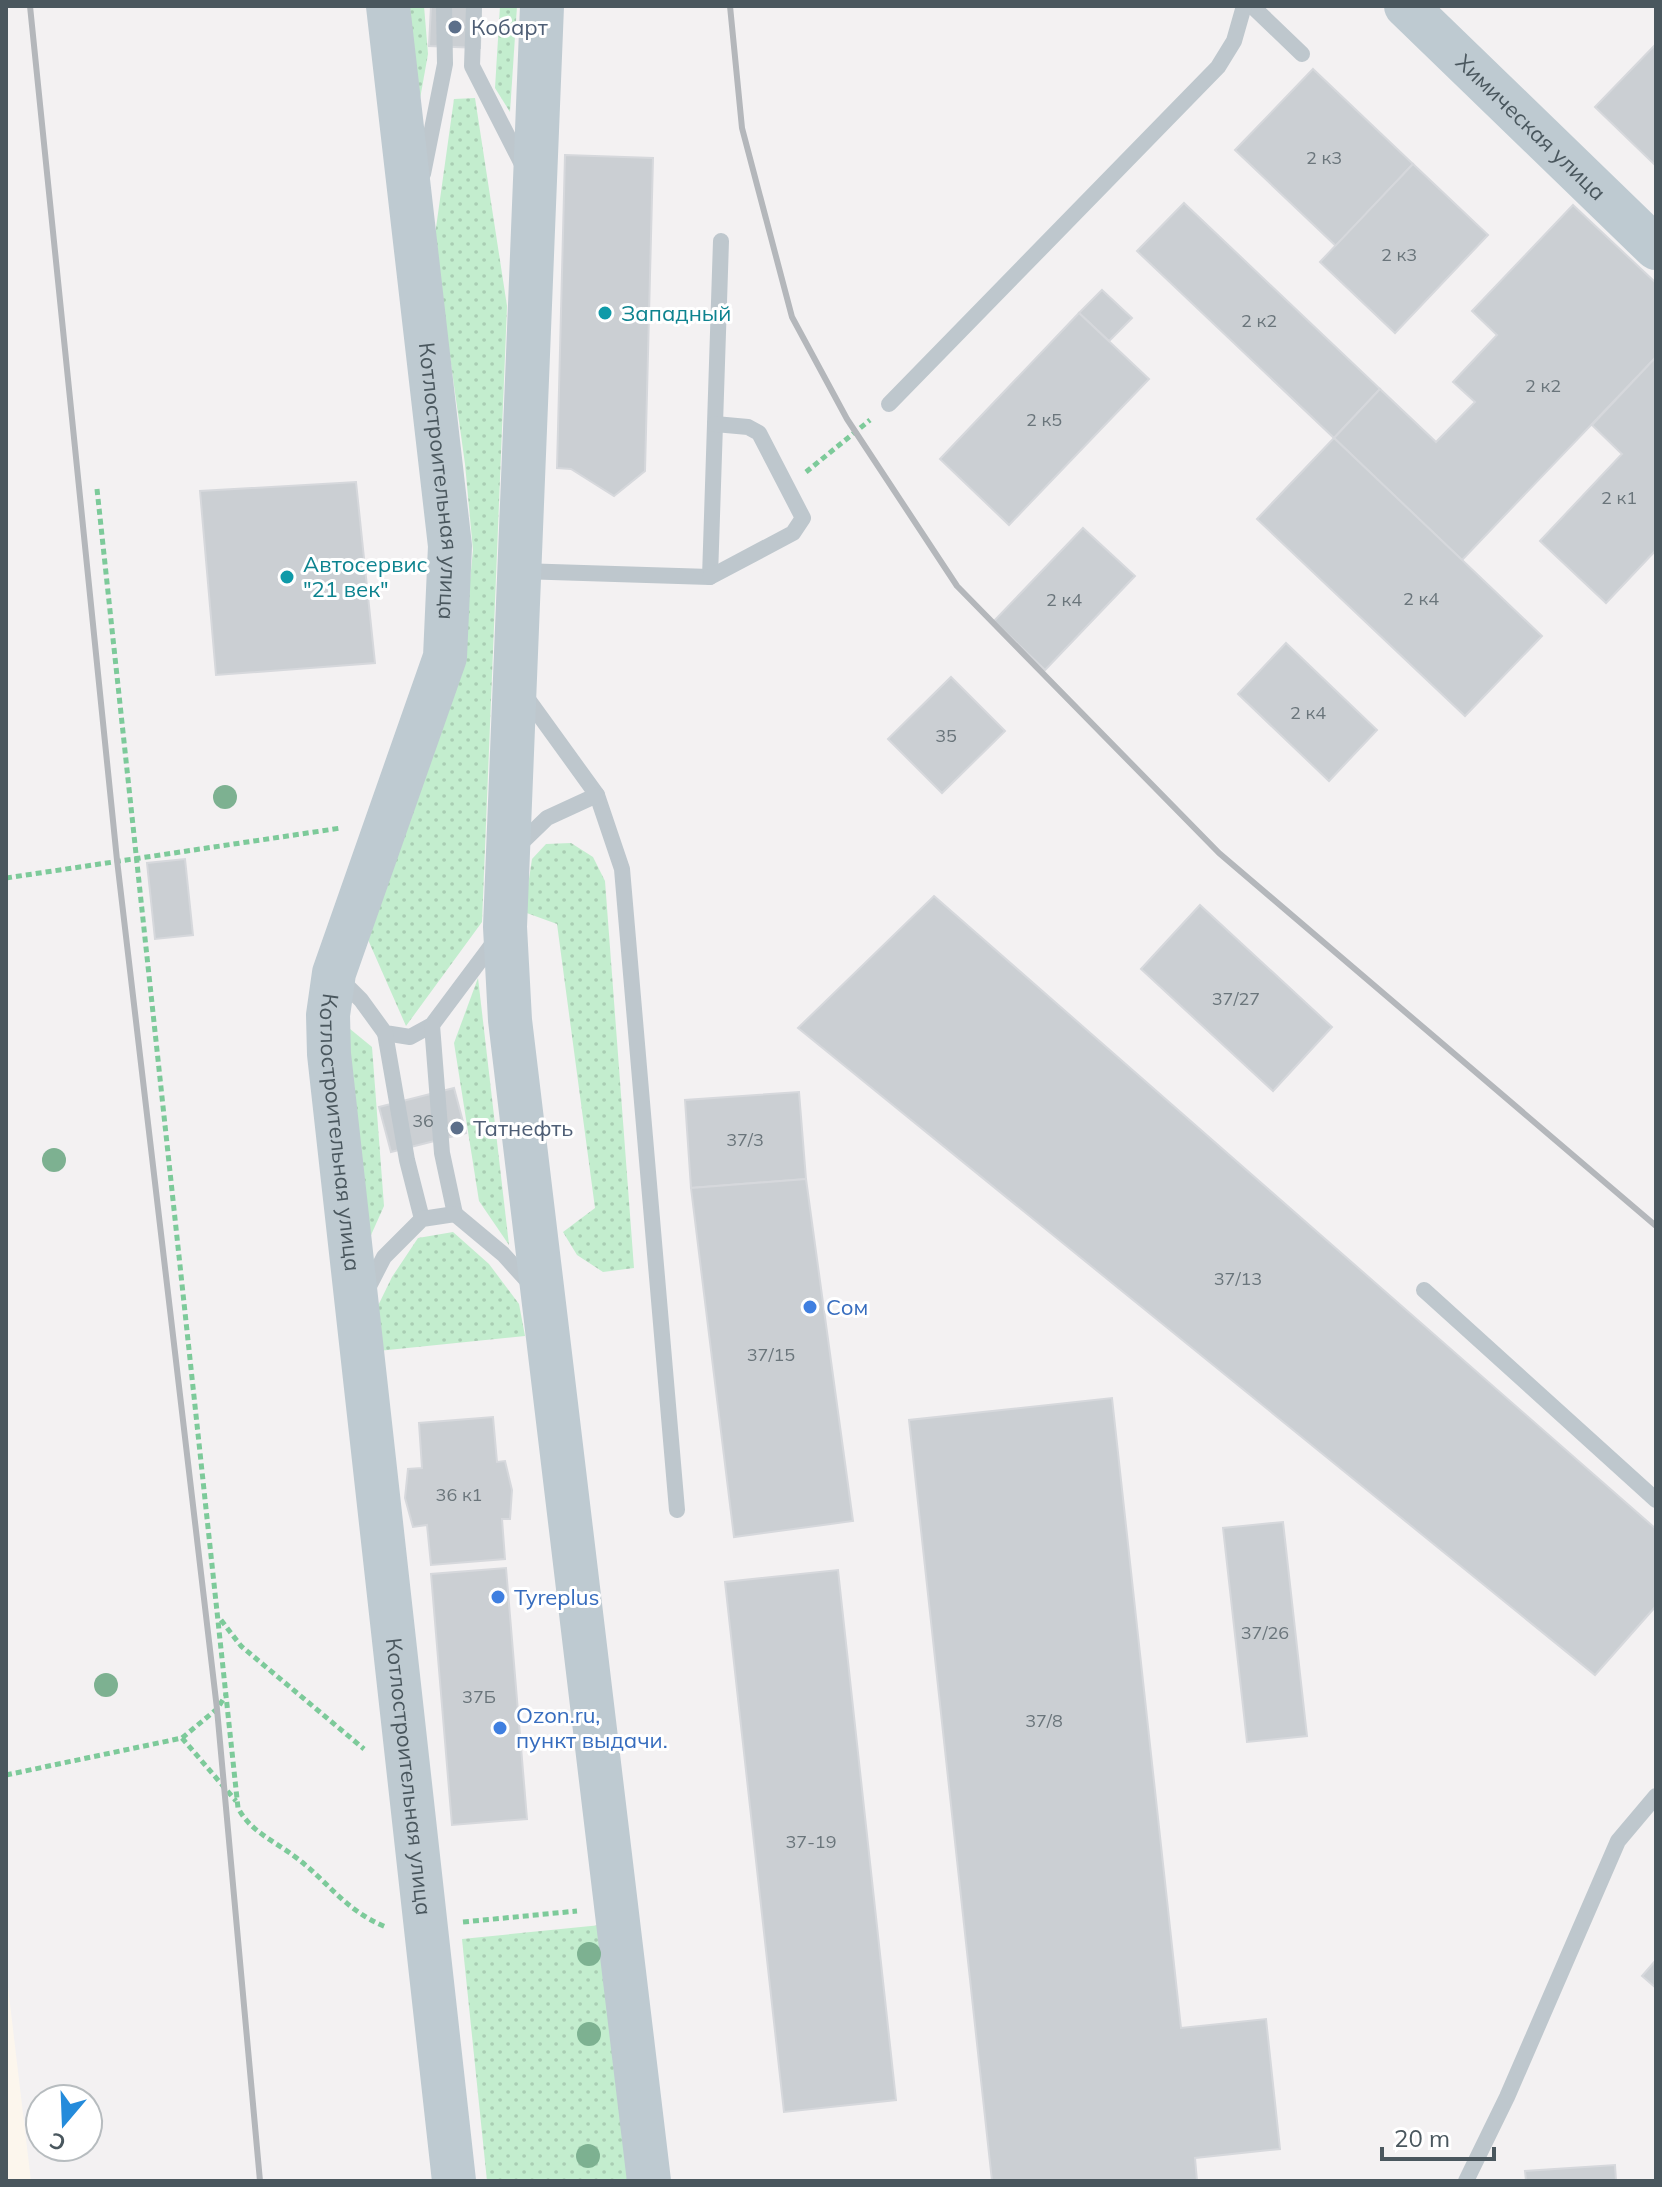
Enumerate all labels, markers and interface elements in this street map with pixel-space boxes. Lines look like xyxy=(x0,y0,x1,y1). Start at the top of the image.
place label: Кобарт xyxy=(471,13,548,41)
marker: Кобарт xyxy=(446,18,464,36)
street label: Химическая улица xyxy=(1450,48,1612,206)
house number: 2 к3 xyxy=(1306,146,1342,169)
house number: 2 к3 xyxy=(1381,243,1417,266)
place label: Западный xyxy=(621,299,731,327)
marker: Западный xyxy=(596,304,614,322)
house number: 2 к2 xyxy=(1241,309,1277,332)
street label: Котлостроительная улица xyxy=(413,341,464,621)
house number: 2 к2 xyxy=(1525,374,1561,397)
house number: 2 к5 xyxy=(1026,408,1062,431)
house number: 2 к1 xyxy=(1601,486,1637,509)
place label: Автосервис "21 век" xyxy=(303,550,428,603)
marker: Автосервис "21 век" xyxy=(278,568,296,586)
house number: 2 к4 xyxy=(1403,587,1439,610)
house number: 2 к4 xyxy=(1046,588,1082,611)
house number: 2 к4 xyxy=(1290,701,1326,724)
house number: 35 xyxy=(935,724,957,747)
house number: 37/27 xyxy=(1212,987,1260,1010)
street label: Котлостроительная улица xyxy=(313,992,367,1273)
house number: 36 xyxy=(412,1109,434,1132)
place label: Татнефть xyxy=(473,1114,573,1142)
marker: Татнефть xyxy=(448,1119,466,1137)
house number: 37/3 xyxy=(726,1128,764,1151)
house number: 37/13 xyxy=(1214,1267,1262,1290)
place label: Сом xyxy=(826,1293,868,1321)
marker: Сом xyxy=(801,1298,819,1316)
house number: 37/15 xyxy=(747,1343,795,1366)
house number: 36 к1 xyxy=(436,1483,482,1506)
place label: Tyreplus xyxy=(514,1583,599,1611)
marker: Tyreplus xyxy=(489,1588,507,1606)
house number: 37/26 xyxy=(1241,1621,1289,1644)
street label: Котлостроительная улица xyxy=(380,1636,438,1917)
house number: 37Б xyxy=(462,1685,496,1708)
place label: Ozon.ru, пункт выдачи. xyxy=(516,1701,668,1754)
house number: 37/8 xyxy=(1025,1709,1063,1732)
marker: Ozon.ru, пункт выдачи. xyxy=(491,1719,509,1737)
house number: 37-19 xyxy=(786,1830,836,1853)
north arrow xyxy=(24,2083,104,2163)
scale bar xyxy=(1382,2111,1494,2161)
text: 20 m xyxy=(1394,2123,1450,2153)
text: С xyxy=(46,2126,69,2158)

